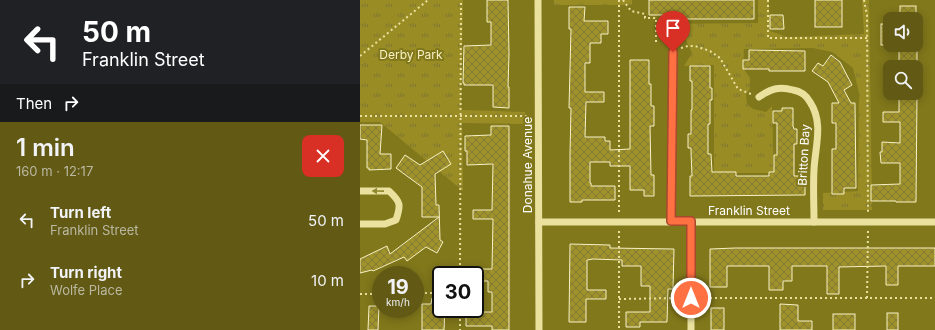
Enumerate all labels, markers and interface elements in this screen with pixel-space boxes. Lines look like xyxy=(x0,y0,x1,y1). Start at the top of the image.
pin xyxy=(656,11,690,52)
map controls xyxy=(883,12,923,100)
button: sound xyxy=(883,12,923,52)
text: 50 m xyxy=(82,15,151,49)
icon: left xyxy=(16,16,68,68)
icon: arrive xyxy=(662,17,684,39)
park label: Derby Park xyxy=(379,47,443,62)
text: Franklin Street xyxy=(82,49,205,70)
button: search xyxy=(883,60,923,100)
icon: right xyxy=(60,92,82,114)
text: Then xyxy=(16,94,52,113)
street label: Donahue Avenue xyxy=(520,117,535,213)
street label: Britton Bay xyxy=(794,124,813,186)
text: 1 min xyxy=(16,133,75,162)
button: close xyxy=(302,135,344,177)
text: 160 m · 12:17 xyxy=(16,163,93,179)
one-way arrow xyxy=(371,188,384,194)
text: Turn left xyxy=(50,203,111,222)
street label: Franklin Street xyxy=(708,203,790,218)
icon: left xyxy=(16,209,38,231)
text: 50 m xyxy=(308,211,344,230)
text: Franklin Street xyxy=(50,222,139,238)
text: Turn right xyxy=(50,263,122,282)
speed limit sign: 30 xyxy=(432,266,484,318)
icon: right xyxy=(16,269,38,291)
text: 10 m xyxy=(311,271,344,290)
text: 19 xyxy=(387,275,409,299)
position arrow xyxy=(670,277,712,319)
text: Wolfe Place xyxy=(50,282,123,298)
text: km/h xyxy=(386,296,410,308)

